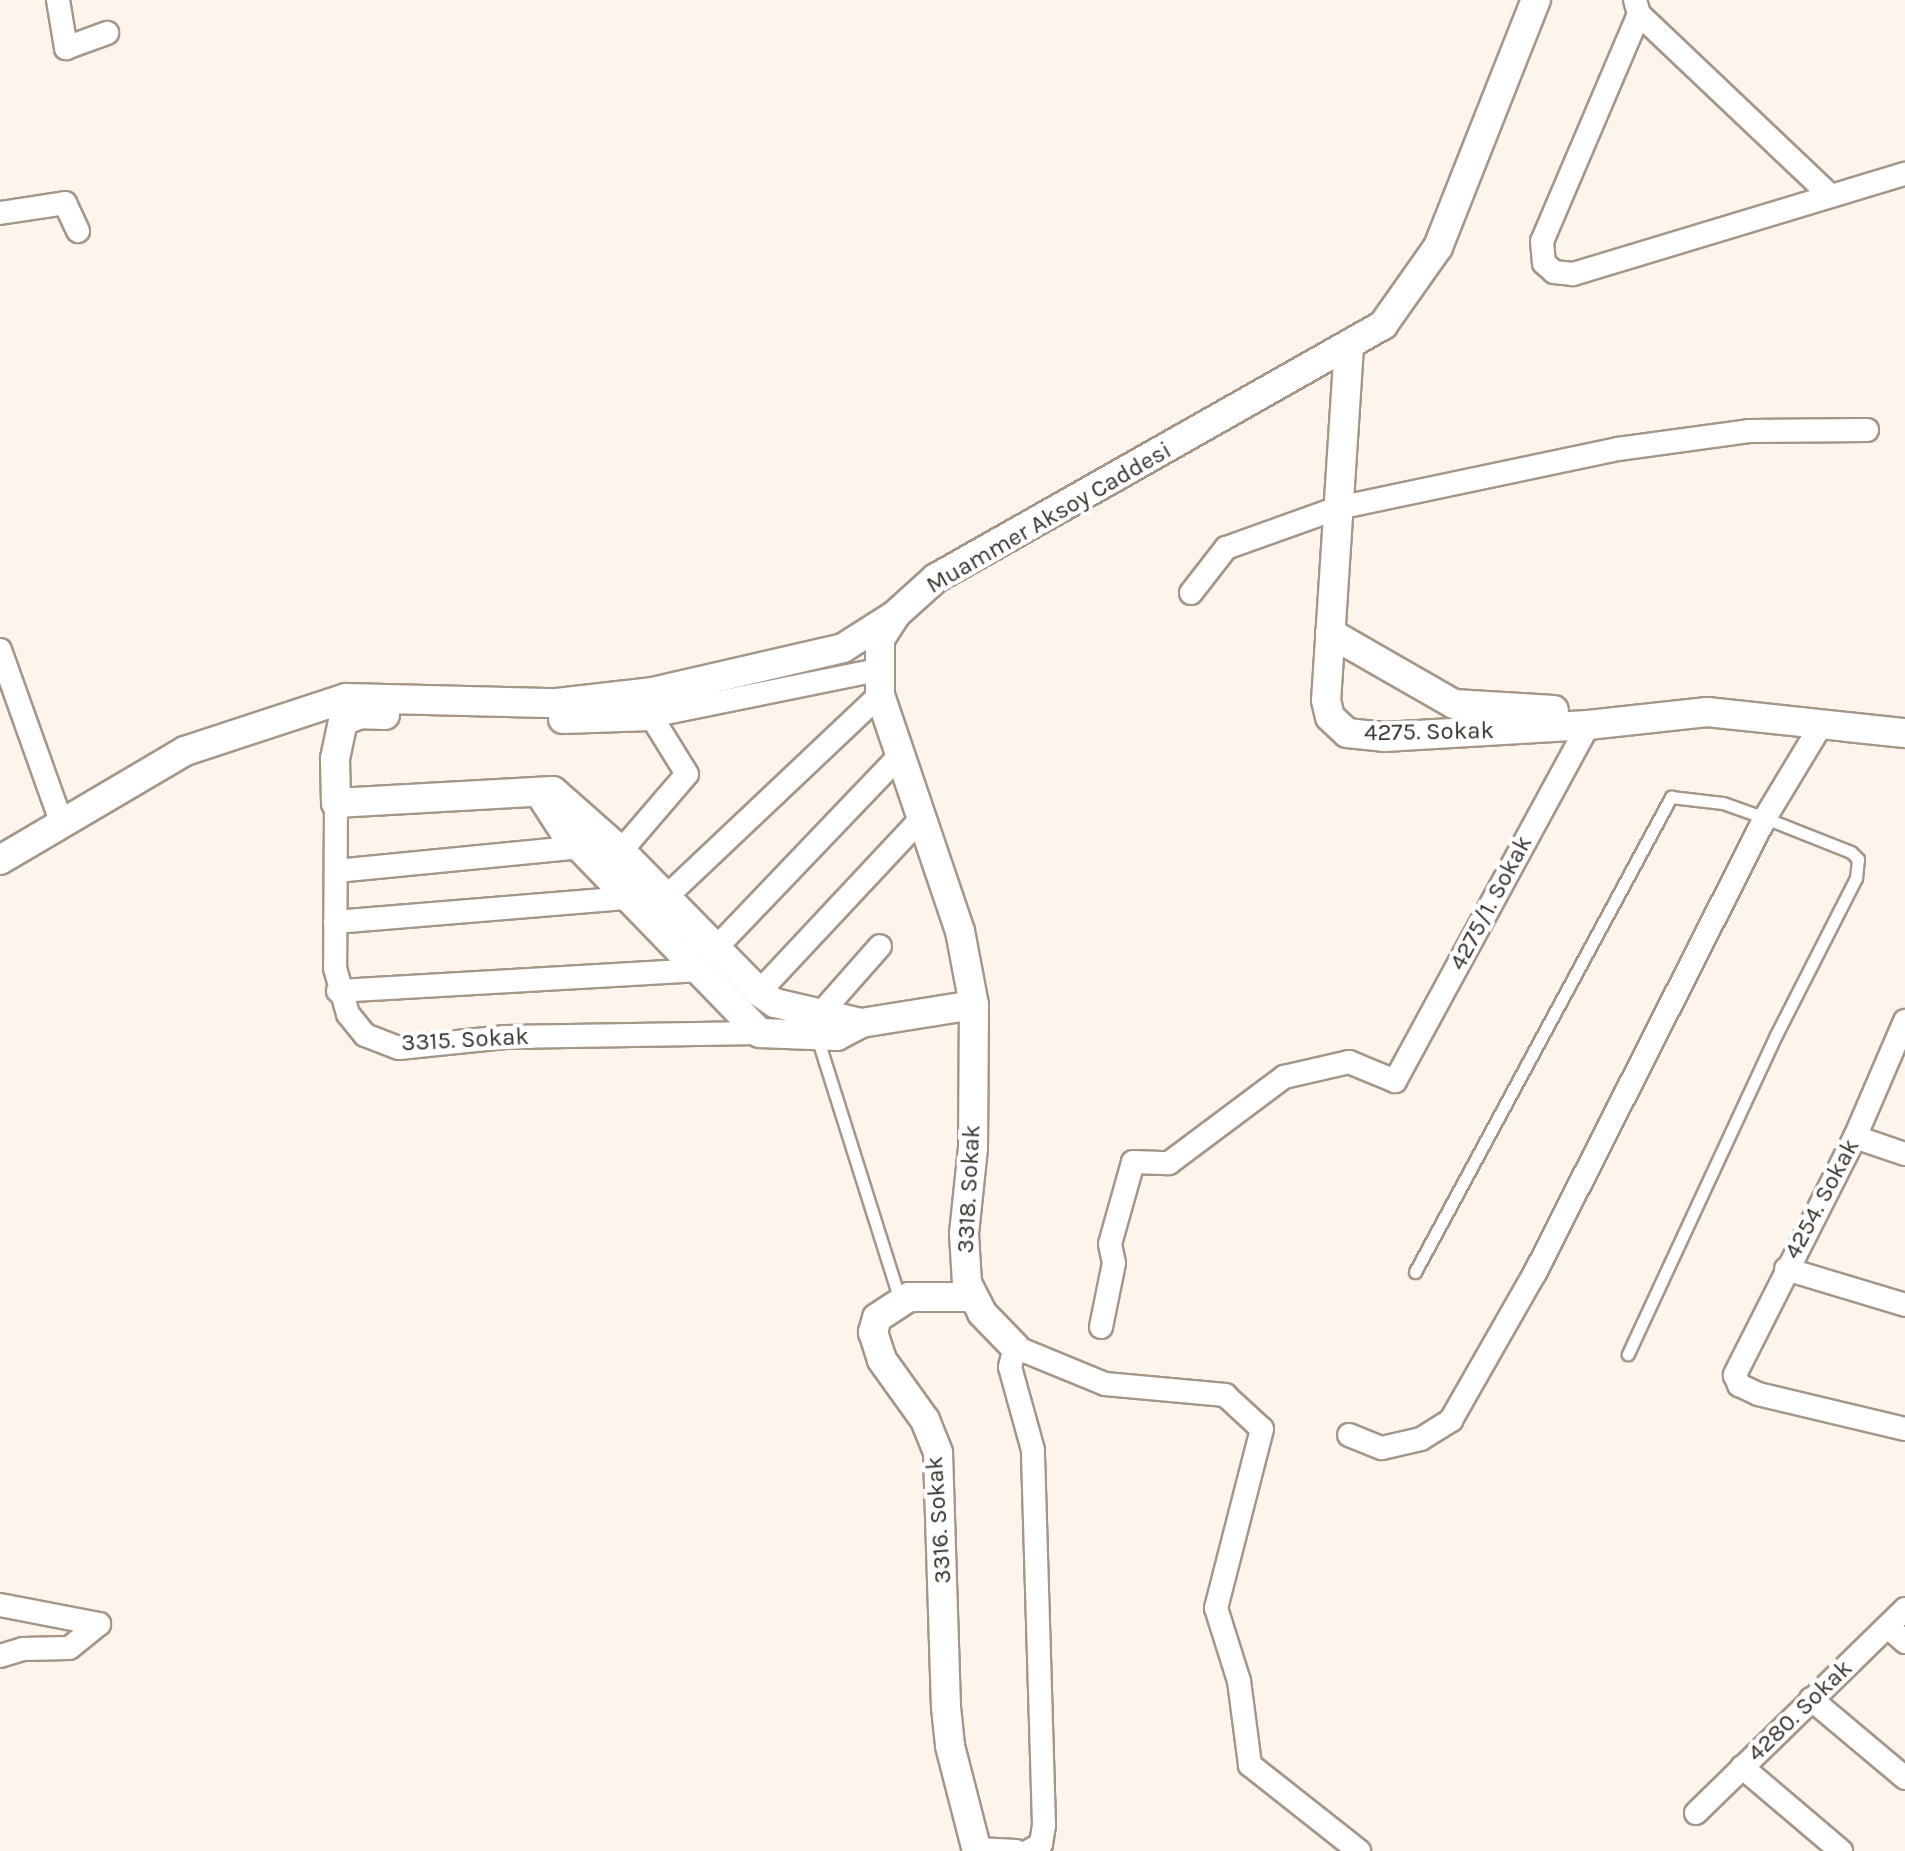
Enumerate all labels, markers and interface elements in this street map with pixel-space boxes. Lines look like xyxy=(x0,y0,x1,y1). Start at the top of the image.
street label: Muammer Aksoy Caddesi xyxy=(921,436,1177,600)
street label: 4275. Sokak xyxy=(1364,716,1494,748)
street label: 4275/1. Sokak xyxy=(1443,831,1539,975)
street label: 3315. Sokak xyxy=(400,1022,530,1058)
street label: 3318. Sokak xyxy=(951,1124,987,1254)
street label: 4254. Sokak xyxy=(1778,1134,1866,1264)
street label: 3316. Sokak xyxy=(920,1455,958,1585)
street label: 4280. Sokak xyxy=(1742,1654,1858,1768)

